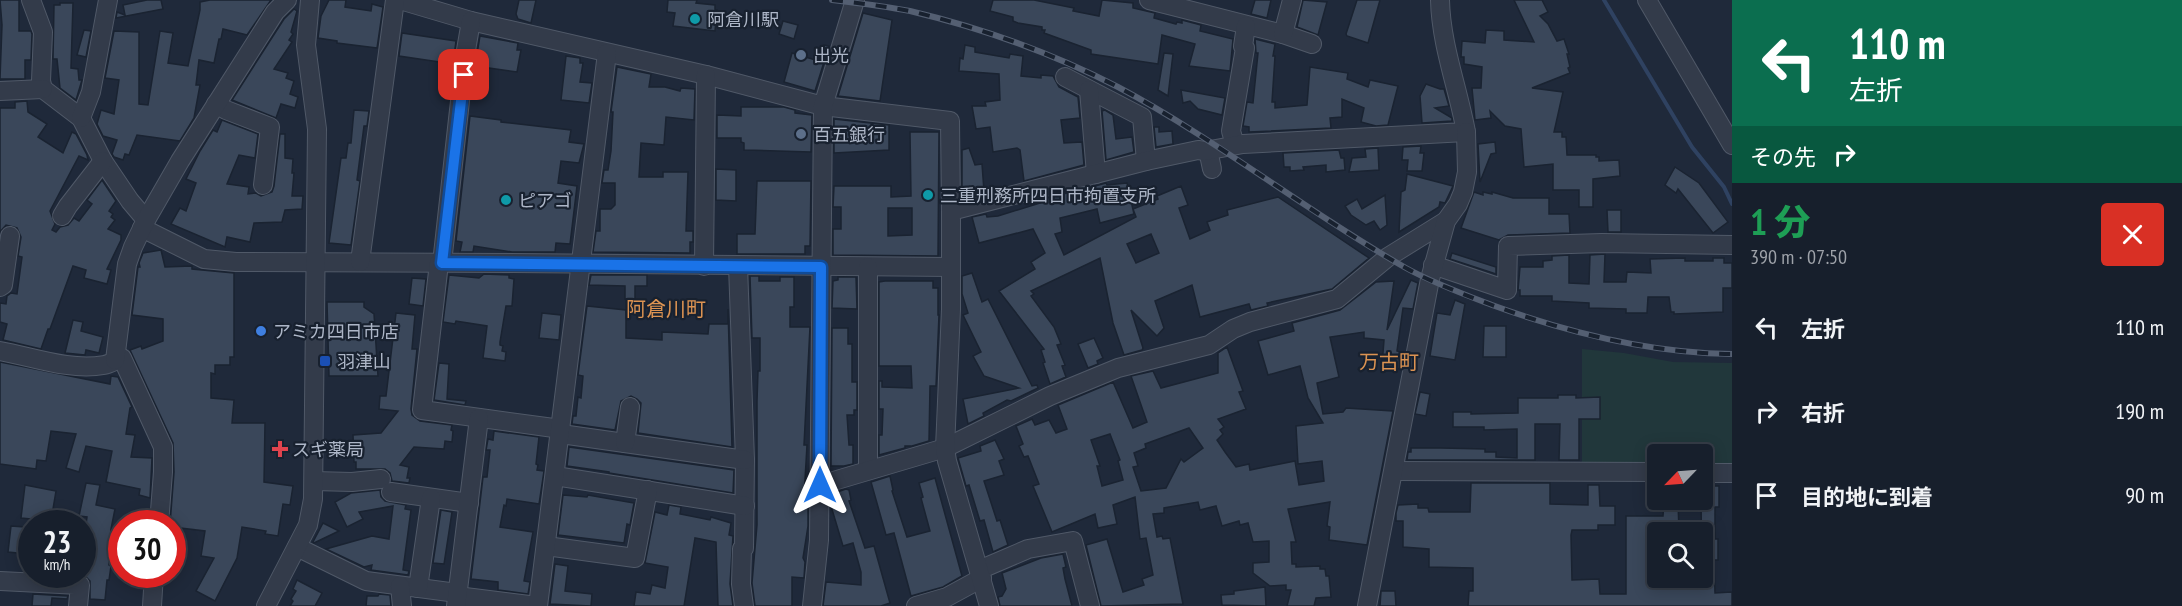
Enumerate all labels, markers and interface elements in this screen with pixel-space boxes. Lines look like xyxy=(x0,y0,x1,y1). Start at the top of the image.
place label: 阿倉川駅 xyxy=(707,8,779,31)
marker: 阿倉川駅 xyxy=(688,12,702,26)
text: 110 m xyxy=(1849,16,1946,71)
icon: left xyxy=(1750,24,1828,102)
place label: 出光 xyxy=(813,44,849,67)
marker: 出光 xyxy=(794,48,808,62)
pin xyxy=(438,49,489,100)
icon: arrive xyxy=(447,58,480,91)
text: 左折 xyxy=(1849,73,1903,107)
place label: 百五銀行 xyxy=(813,123,885,146)
marker: 百五銀行 xyxy=(794,127,808,141)
icon: right xyxy=(1828,138,1861,171)
text: その先 xyxy=(1750,143,1816,171)
place label: 三重刑務所四日市拘置支所 xyxy=(940,184,1156,207)
marker: 三重刑務所四日市拘置支所 xyxy=(921,188,935,202)
place label: ピアゴ xyxy=(518,189,572,212)
marker: ピアゴ xyxy=(499,193,513,207)
text: 1 分 xyxy=(1750,198,1811,245)
button: close xyxy=(2101,203,2164,266)
text: 390 m · 07:50 xyxy=(1750,244,1847,270)
district label: 阿倉川町 xyxy=(626,296,706,322)
icon: left xyxy=(1750,311,1783,344)
text: 110 m xyxy=(2115,313,2164,341)
text: 左折 xyxy=(1801,315,1845,343)
place label: アミカ四日市店 xyxy=(273,320,399,343)
marker: アミカ四日市店 xyxy=(254,324,268,338)
district label: 万古町 xyxy=(1359,349,1419,375)
place label: 羽津山 xyxy=(337,350,391,373)
marker: 羽津山 xyxy=(318,354,332,368)
icon: right xyxy=(1750,395,1783,428)
text: 190 m xyxy=(2115,397,2164,425)
text: 右折 xyxy=(1801,399,1845,427)
place label: スギ薬局 xyxy=(292,438,364,461)
marker: スギ薬局 xyxy=(273,442,287,456)
north arrow xyxy=(1647,444,1713,510)
map controls xyxy=(1647,444,1713,588)
position arrow xyxy=(788,453,852,517)
icon: arrive xyxy=(1750,479,1783,512)
text: 90 m xyxy=(2125,481,2164,509)
text: 目的地に到着 xyxy=(1801,483,1933,511)
speed limit sign: 30 xyxy=(108,510,186,588)
text: 23 xyxy=(43,522,71,561)
button: search xyxy=(1647,522,1713,588)
text: km/h xyxy=(44,555,70,574)

